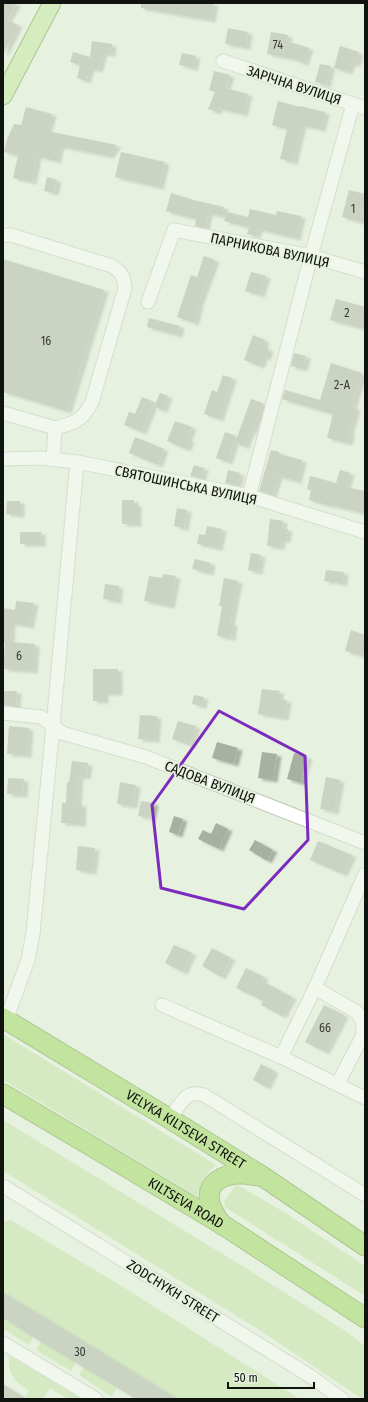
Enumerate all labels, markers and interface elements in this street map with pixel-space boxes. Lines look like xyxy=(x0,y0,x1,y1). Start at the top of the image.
house number: 74 xyxy=(273,38,283,52)
street label: ЗАРІЧНА ВУЛИЦЯ xyxy=(244,62,343,109)
house number: 1 xyxy=(351,202,355,216)
street label: ПАРНИКОВА ВУЛИЦЯ xyxy=(209,230,331,271)
house number: 2 xyxy=(344,306,350,320)
house number: 16 xyxy=(41,334,51,348)
house number: 2-А xyxy=(334,378,351,392)
street label: СВЯТОШИНСЬКА ВУЛИЦЯ xyxy=(113,462,259,509)
house number: 6 xyxy=(16,649,22,663)
street label: САДОВА ВУЛИЦЯ xyxy=(162,757,258,808)
house number: 66 xyxy=(319,1021,331,1035)
street label: VELYKA KILTSEVA STREET xyxy=(123,1086,249,1173)
street label: KILTSEVA ROAD xyxy=(145,1174,227,1232)
street label: ZODCHYKH STREET xyxy=(124,1256,222,1327)
house number: 30 xyxy=(74,1345,86,1359)
scale bar xyxy=(228,1364,314,1390)
text: 50 m xyxy=(234,1371,258,1385)

